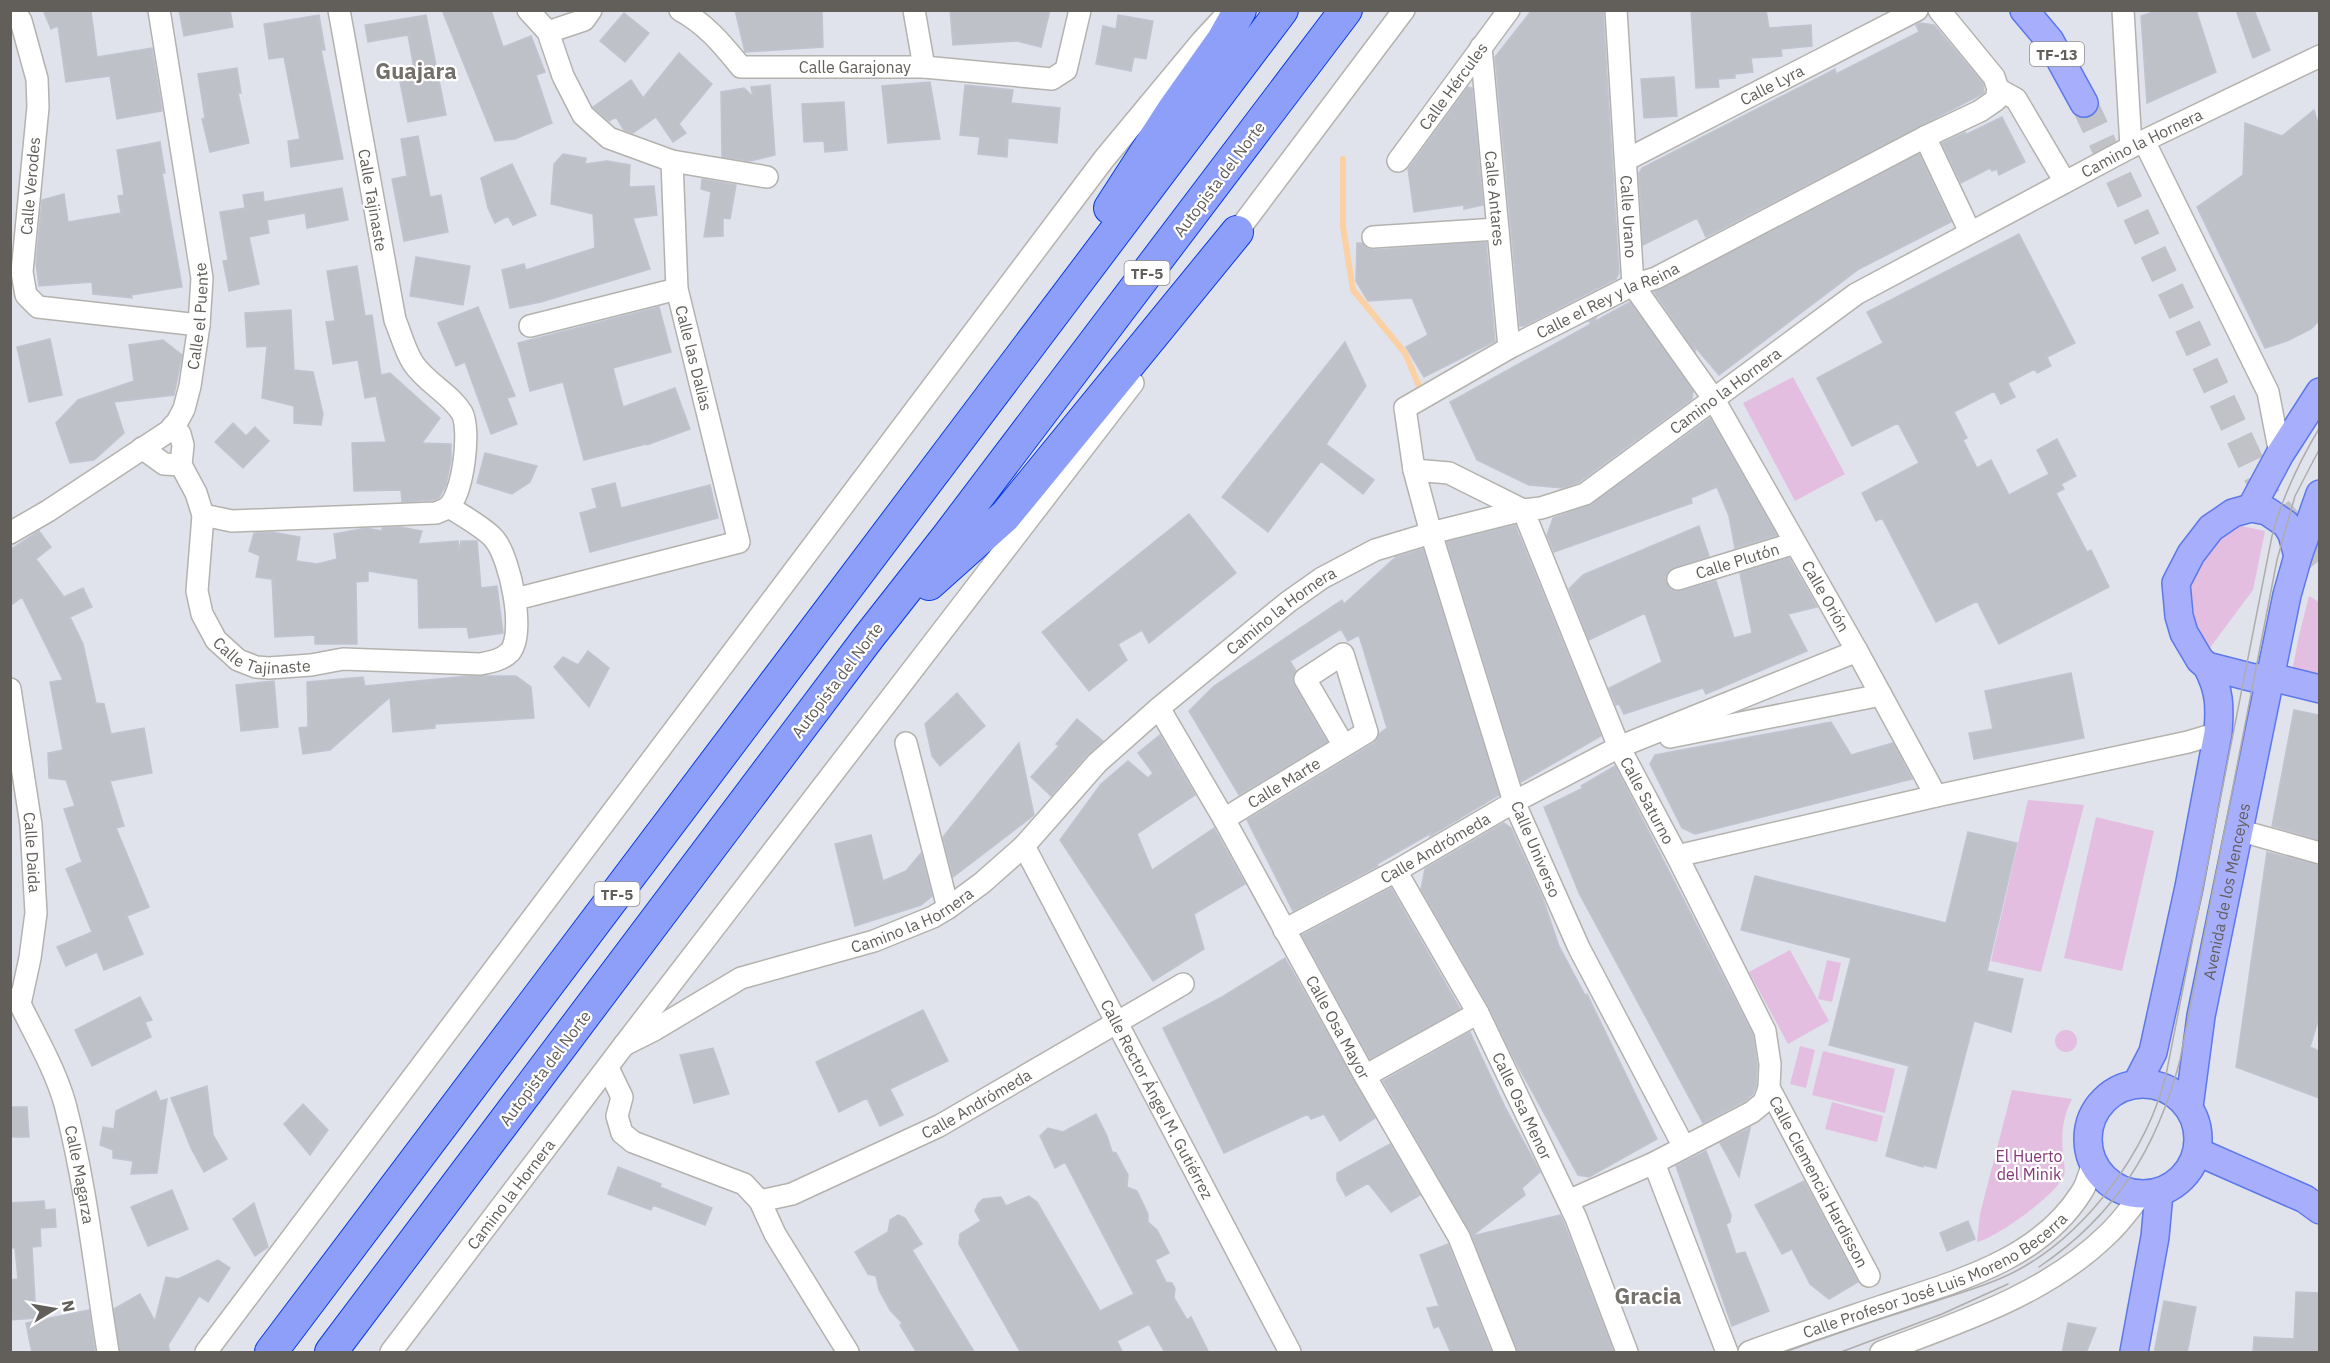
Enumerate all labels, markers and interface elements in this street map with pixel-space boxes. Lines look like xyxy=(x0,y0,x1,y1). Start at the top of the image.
street label: Calle Hércules xyxy=(1414,38,1492,134)
road number: TF-13 xyxy=(2030,42,2084,66)
district label: Guajara xyxy=(375,56,457,85)
street label: Calle Garajonay xyxy=(799,57,911,77)
street label: Calle Lyra xyxy=(1736,60,1808,110)
street label: Camino la Hornera xyxy=(2078,104,2206,182)
street label: Autopista del Norte xyxy=(1169,117,1269,241)
street label: Calle Verodes xyxy=(16,136,44,236)
street label: Calle Tajinaste xyxy=(354,147,392,253)
street label: Calle Antares xyxy=(1481,150,1509,247)
street label: Calle Urano xyxy=(1616,175,1641,259)
street label: Calle el Rey y la Reina xyxy=(1533,258,1683,343)
street label: Calle el Puente xyxy=(183,261,212,371)
road number: TF-5 xyxy=(1124,261,1170,285)
street label: Calle las Dalias xyxy=(671,303,717,413)
street label: Camino la Hornera xyxy=(1665,343,1785,438)
street label: Calle Plutón xyxy=(1693,538,1782,583)
street label: Calle Orión xyxy=(1798,557,1854,635)
street label: Camino la Hornera xyxy=(1222,562,1340,659)
street label: Autopista del Norte xyxy=(787,618,887,742)
street label: Calle Tajinaste xyxy=(209,632,311,678)
street label: Calle Marte xyxy=(1244,753,1324,812)
street label: Calle Saturno xyxy=(1616,753,1679,848)
street label: Calle Universo xyxy=(1507,798,1565,900)
street label: Avenida de los Menceyes xyxy=(2199,801,2254,982)
street label: Calle Andrómeda xyxy=(1377,808,1494,888)
street label: Calle Daida xyxy=(19,811,45,894)
road number: TF-5 xyxy=(594,882,640,906)
street label: Camino la Hornera xyxy=(849,883,977,957)
street label: Calle Osa Mayor xyxy=(1302,972,1375,1083)
street label: Calle Rector Ángel M. Gutiérrez xyxy=(1096,996,1218,1203)
street label: Autopista del Norte xyxy=(495,1006,595,1130)
street label: Calle Osa Menor xyxy=(1488,1049,1557,1163)
street label: Calle Andrómeda xyxy=(918,1064,1035,1143)
street label: Calle Clemencia Hardisson xyxy=(1765,1092,1873,1271)
street label: Calle Magarza xyxy=(61,1123,99,1226)
street label: Camino la Hornera xyxy=(462,1135,559,1253)
park label: El Huerto del Minik xyxy=(1995,1146,2063,1184)
street label: Calle Profesor José Luis Moreno Becerra xyxy=(1800,1208,2072,1342)
north arrow xyxy=(24,1279,84,1339)
district label: Gracia xyxy=(1614,1281,1682,1310)
text: N xyxy=(58,1299,80,1314)

